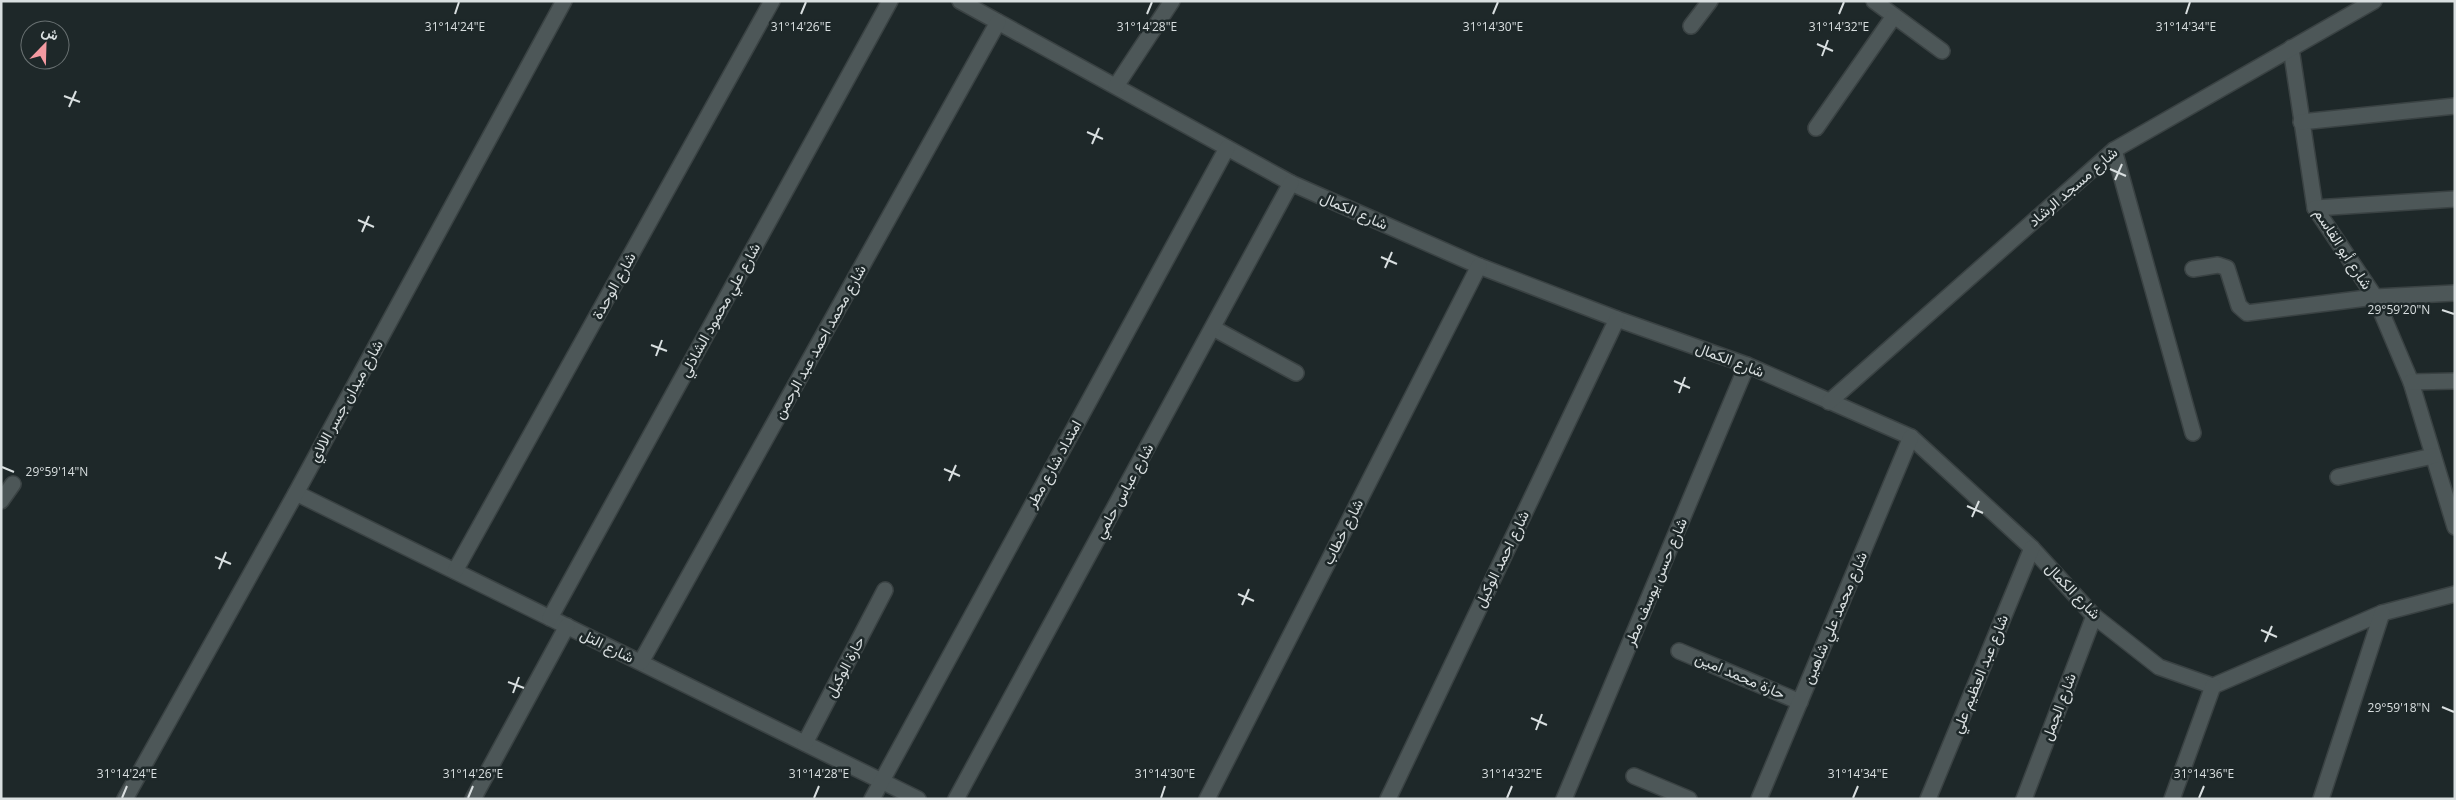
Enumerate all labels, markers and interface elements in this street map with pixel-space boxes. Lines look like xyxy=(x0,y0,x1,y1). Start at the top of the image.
text: 31°14'24"E xyxy=(425,18,485,35)
text: 31°14'26"E xyxy=(771,18,831,35)
text: 31°14'28"E xyxy=(1117,18,1177,35)
text: 31°14'30"E xyxy=(1463,18,1523,35)
text: 31°14'32"E xyxy=(1809,18,1869,35)
text: 31°14'34"E xyxy=(2156,18,2216,35)
north arrow xyxy=(20,20,70,70)
text: ش xyxy=(39,21,62,45)
street label: شارع مسجد الرشاد xyxy=(2023,142,2123,232)
street label: شارع الكمال xyxy=(1317,186,1391,236)
street label: شارع أبو القاسم xyxy=(2308,204,2378,294)
street label: شارع علي محمود الشاذلي xyxy=(674,239,768,382)
street label: شارع الوحدة xyxy=(587,248,642,324)
street label: شارع محمد احمد عبد الرحمن xyxy=(768,261,872,423)
text: 29°59'20"N xyxy=(2368,301,2430,318)
street label: شارع ميدان جسر الالاي xyxy=(303,336,391,467)
street label: شارع الكمال xyxy=(1693,337,1768,383)
street label: امتداد شارع مطر xyxy=(1020,416,1087,513)
street label: شارع عباس حلمي xyxy=(1089,439,1161,544)
text: 29°59'14"N xyxy=(26,463,88,480)
street label: شارع خطاب xyxy=(1317,495,1369,569)
street label: شارع احمد الوكيل xyxy=(1469,507,1535,611)
street label: شارع حسن يوسف مطر xyxy=(1619,514,1693,650)
street label: شارع محمد علي شاهين xyxy=(1797,548,1875,688)
street label: شارع الكمال xyxy=(2040,558,2106,625)
street label: شارع عبد العظيم علي xyxy=(1946,611,2016,738)
street label: شارع التل xyxy=(576,623,638,669)
street label: حارة الوكيل xyxy=(820,633,868,700)
street label: حارة محمد امين xyxy=(1692,647,1788,704)
street label: شارع الجمل xyxy=(2036,670,2082,744)
text: 29°59'18"N xyxy=(2368,699,2430,716)
text: 31°14'24"E xyxy=(97,765,157,782)
text: 31°14'26"E xyxy=(443,765,503,782)
text: 31°14'28"E xyxy=(789,765,849,782)
text: 31°14'30"E xyxy=(1135,765,1195,782)
text: 31°14'32"E xyxy=(1482,765,1542,782)
text: 31°14'34"E xyxy=(1828,765,1888,782)
text: 31°14'36"E xyxy=(2174,765,2234,782)

